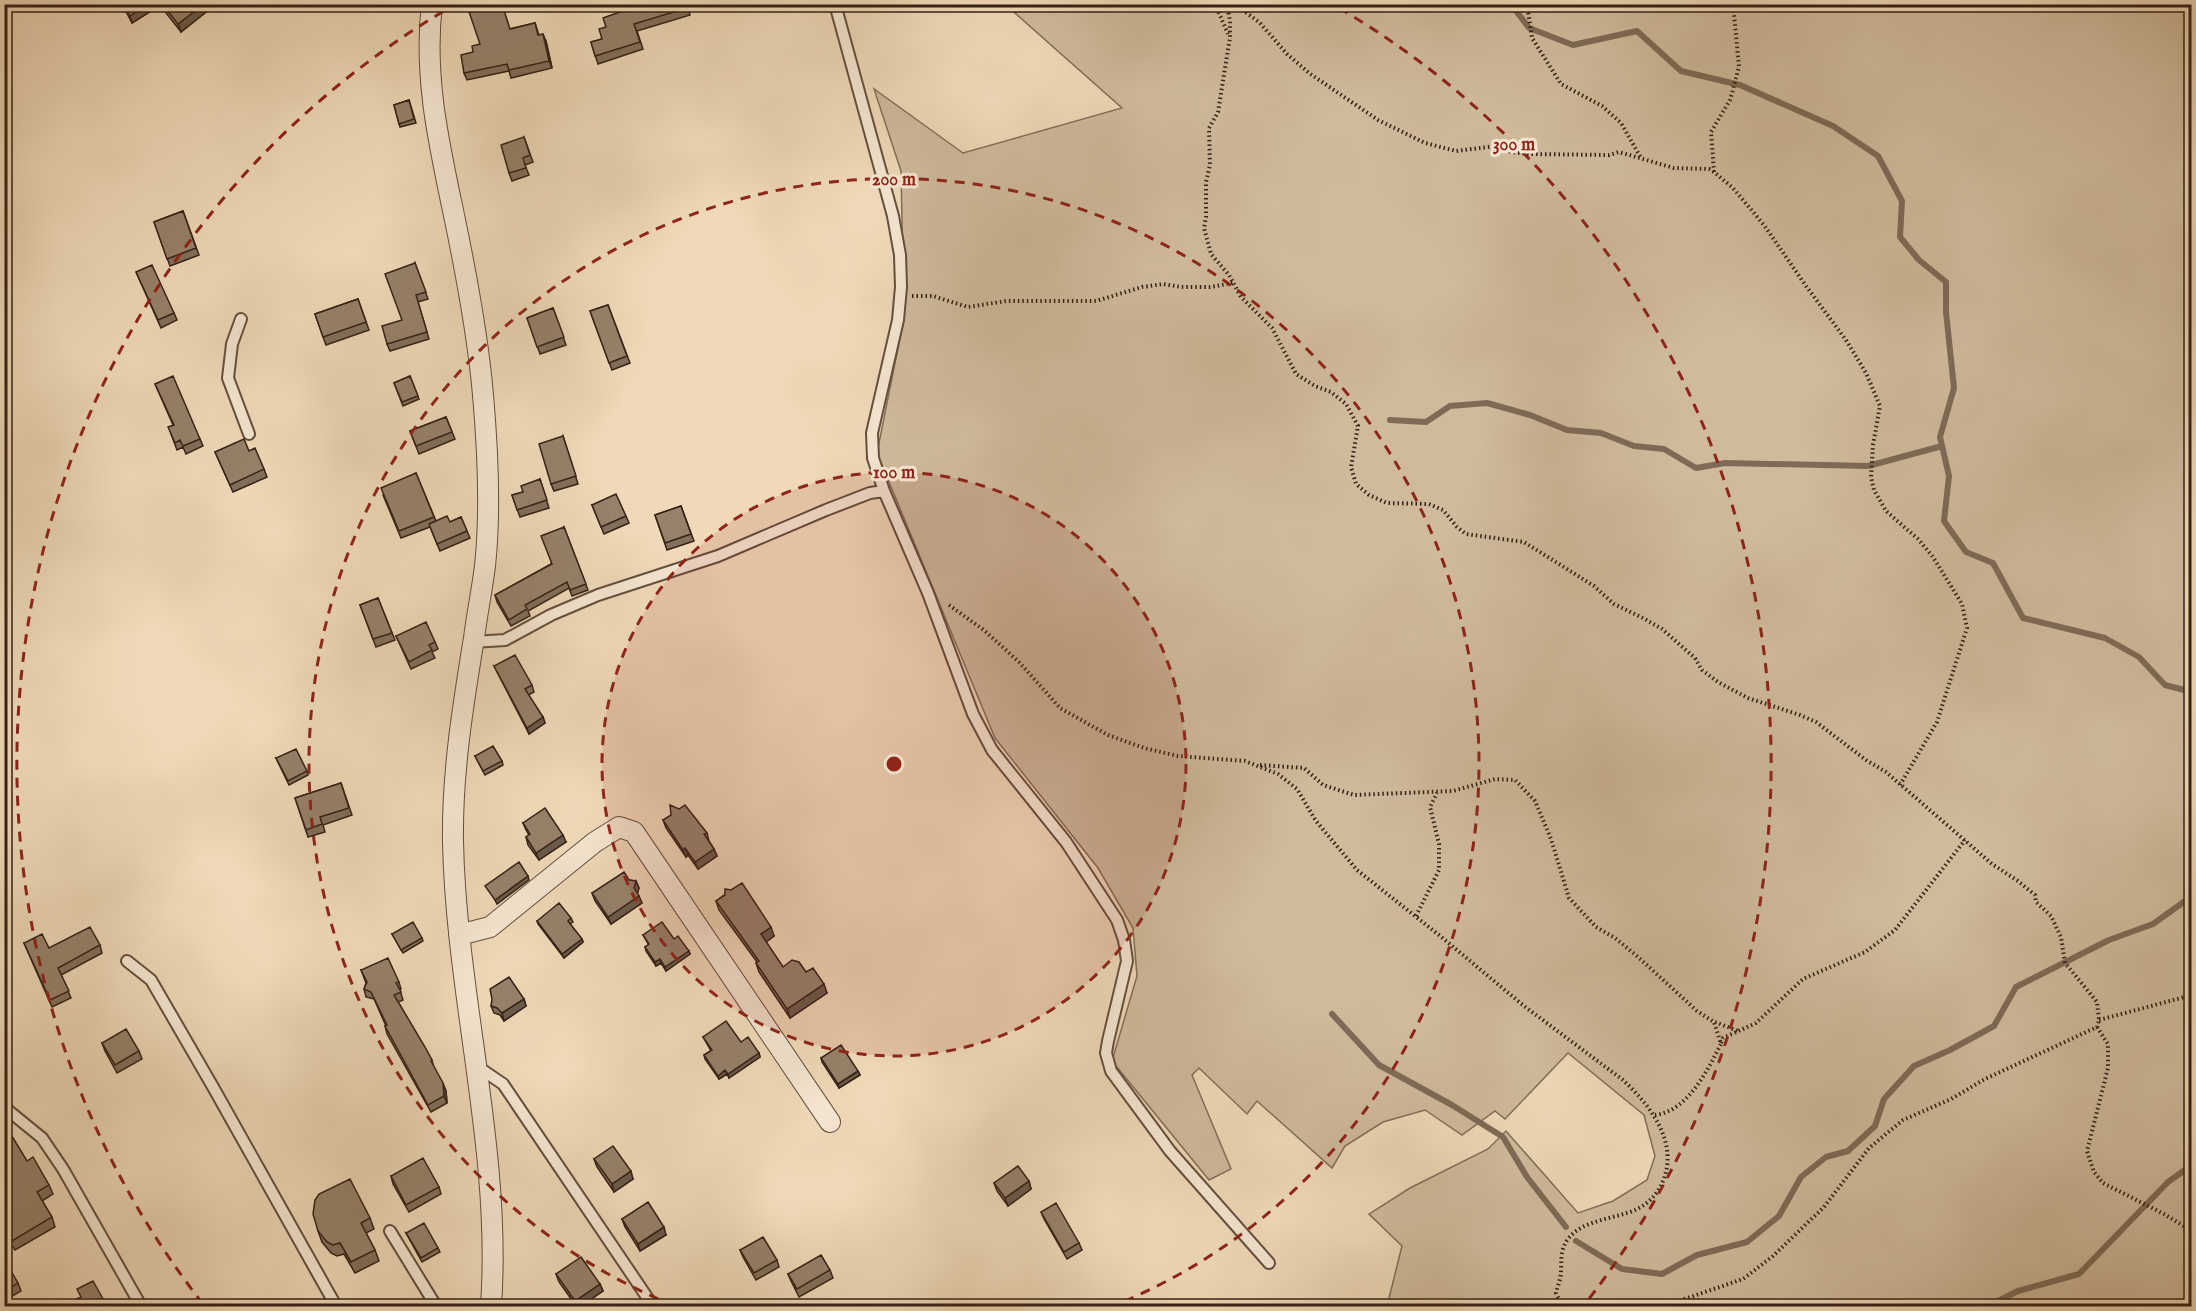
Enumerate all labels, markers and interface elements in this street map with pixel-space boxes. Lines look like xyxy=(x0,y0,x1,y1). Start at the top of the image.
text: 300 m xyxy=(1493,134,1535,157)
text: 200 m xyxy=(872,169,916,192)
text: 100 m xyxy=(873,462,915,485)
centre of rings xyxy=(884,754,904,774)

